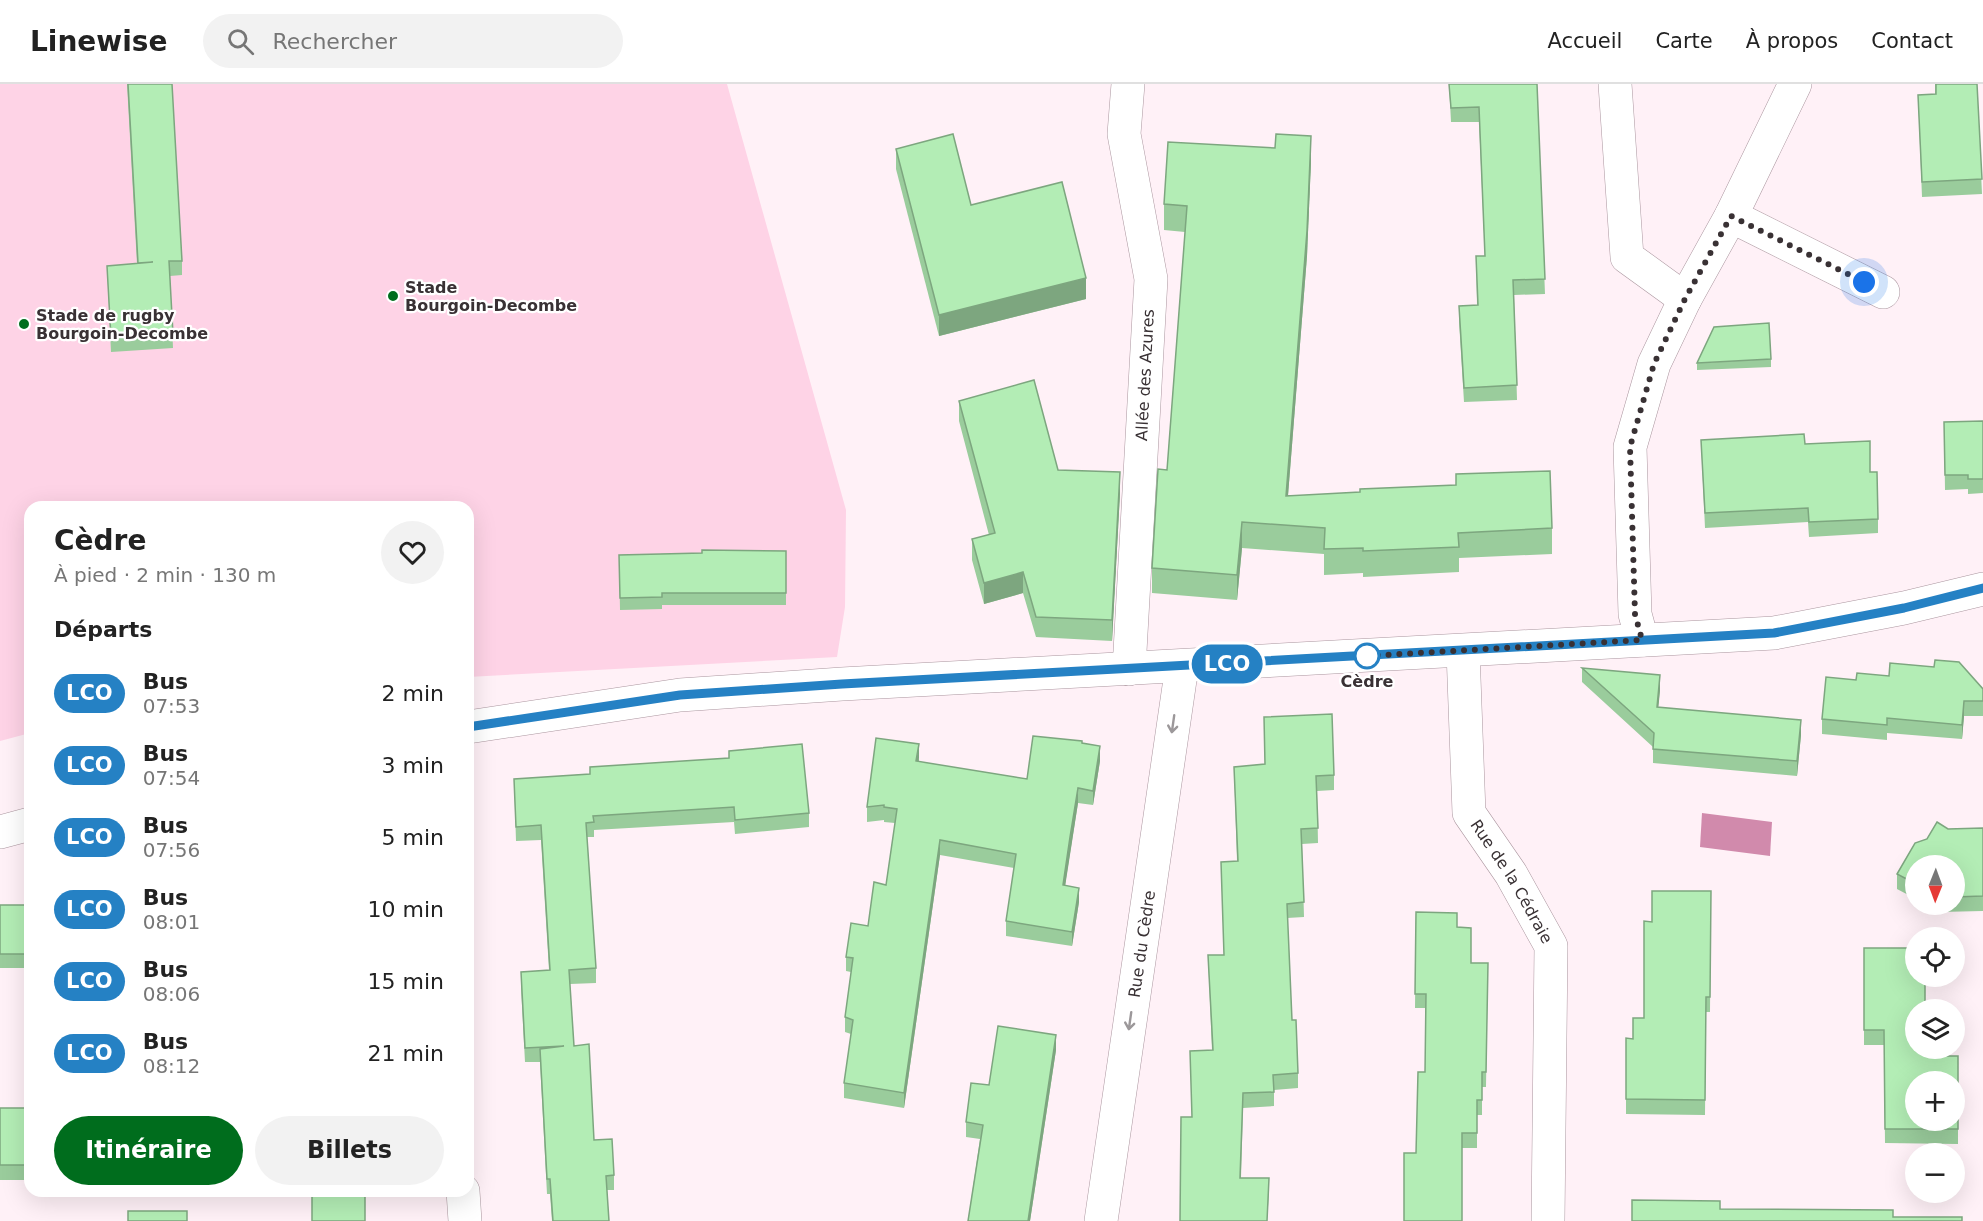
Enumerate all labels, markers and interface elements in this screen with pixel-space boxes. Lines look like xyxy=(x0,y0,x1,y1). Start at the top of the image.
search box xyxy=(203,14,623,68)
text: Linewise xyxy=(30,25,167,58)
icon: search xyxy=(224,25,257,58)
text: Rechercher xyxy=(272,29,397,54)
text: Accueil xyxy=(1547,29,1622,53)
text: Carte xyxy=(1655,29,1713,53)
text: À propos xyxy=(1746,29,1838,53)
text: Contact xyxy=(1871,29,1953,53)
your location xyxy=(1849,267,1879,297)
place label: Stade Bourgoin-Decombe xyxy=(405,278,577,315)
marker: Stade Bourgoin-Decombe xyxy=(386,289,400,303)
place label: Stade de rugby Bourgoin-Decombe xyxy=(36,306,208,343)
street label: Allée des Azures xyxy=(1132,309,1158,441)
marker: Stade de rugby Bourgoin-Decombe xyxy=(17,317,31,331)
button: heart xyxy=(381,521,444,584)
text: Cèdre xyxy=(54,524,146,557)
text: À pied · 2 min · 130 m xyxy=(54,563,276,587)
text: Départs xyxy=(54,617,152,642)
marker: Cèdre xyxy=(1354,643,1380,669)
line badge: LCO xyxy=(1192,644,1262,684)
text: LCO xyxy=(1204,652,1250,676)
text: Bus xyxy=(143,669,188,694)
place label: Cèdre xyxy=(1341,672,1394,691)
text: LCO xyxy=(66,681,113,705)
text: 2 min xyxy=(382,681,444,706)
text: 07:53 xyxy=(143,694,200,718)
one-way arrow xyxy=(1168,714,1179,734)
text: Bus xyxy=(143,741,188,766)
text: LCO xyxy=(66,753,113,777)
text: 3 min xyxy=(382,753,444,778)
text: 07:54 xyxy=(143,766,200,790)
text: Bus xyxy=(143,813,188,838)
street label: Rue de la Cédraie xyxy=(1467,816,1557,947)
text: LCO xyxy=(66,825,113,849)
text: 5 min xyxy=(382,825,444,850)
text: 07:56 xyxy=(143,838,200,862)
north arrow xyxy=(1905,855,1965,915)
map controls xyxy=(1905,855,1965,1203)
text: Bus xyxy=(143,885,188,910)
street label: Rue du Cèdre xyxy=(1124,889,1159,999)
text: LCO xyxy=(66,897,113,921)
text: 10 min xyxy=(368,897,444,922)
text: 08:01 xyxy=(143,910,200,934)
button: locate xyxy=(1905,927,1965,987)
text: Bus xyxy=(143,957,188,982)
text: LCO xyxy=(66,969,113,993)
text: 15 min xyxy=(368,969,444,994)
text: 08:06 xyxy=(143,982,200,1006)
button: layers xyxy=(1905,999,1965,1059)
one-way arrow xyxy=(1125,1011,1136,1030)
text: Bus xyxy=(143,1029,188,1054)
text: LCO xyxy=(66,1041,113,1065)
text: 21 min xyxy=(368,1041,444,1066)
text: 08:12 xyxy=(143,1054,200,1078)
button: + xyxy=(1905,1071,1965,1131)
button: Itinéraire xyxy=(54,1116,243,1185)
button: Billets xyxy=(255,1116,444,1185)
button: − xyxy=(1905,1143,1965,1203)

